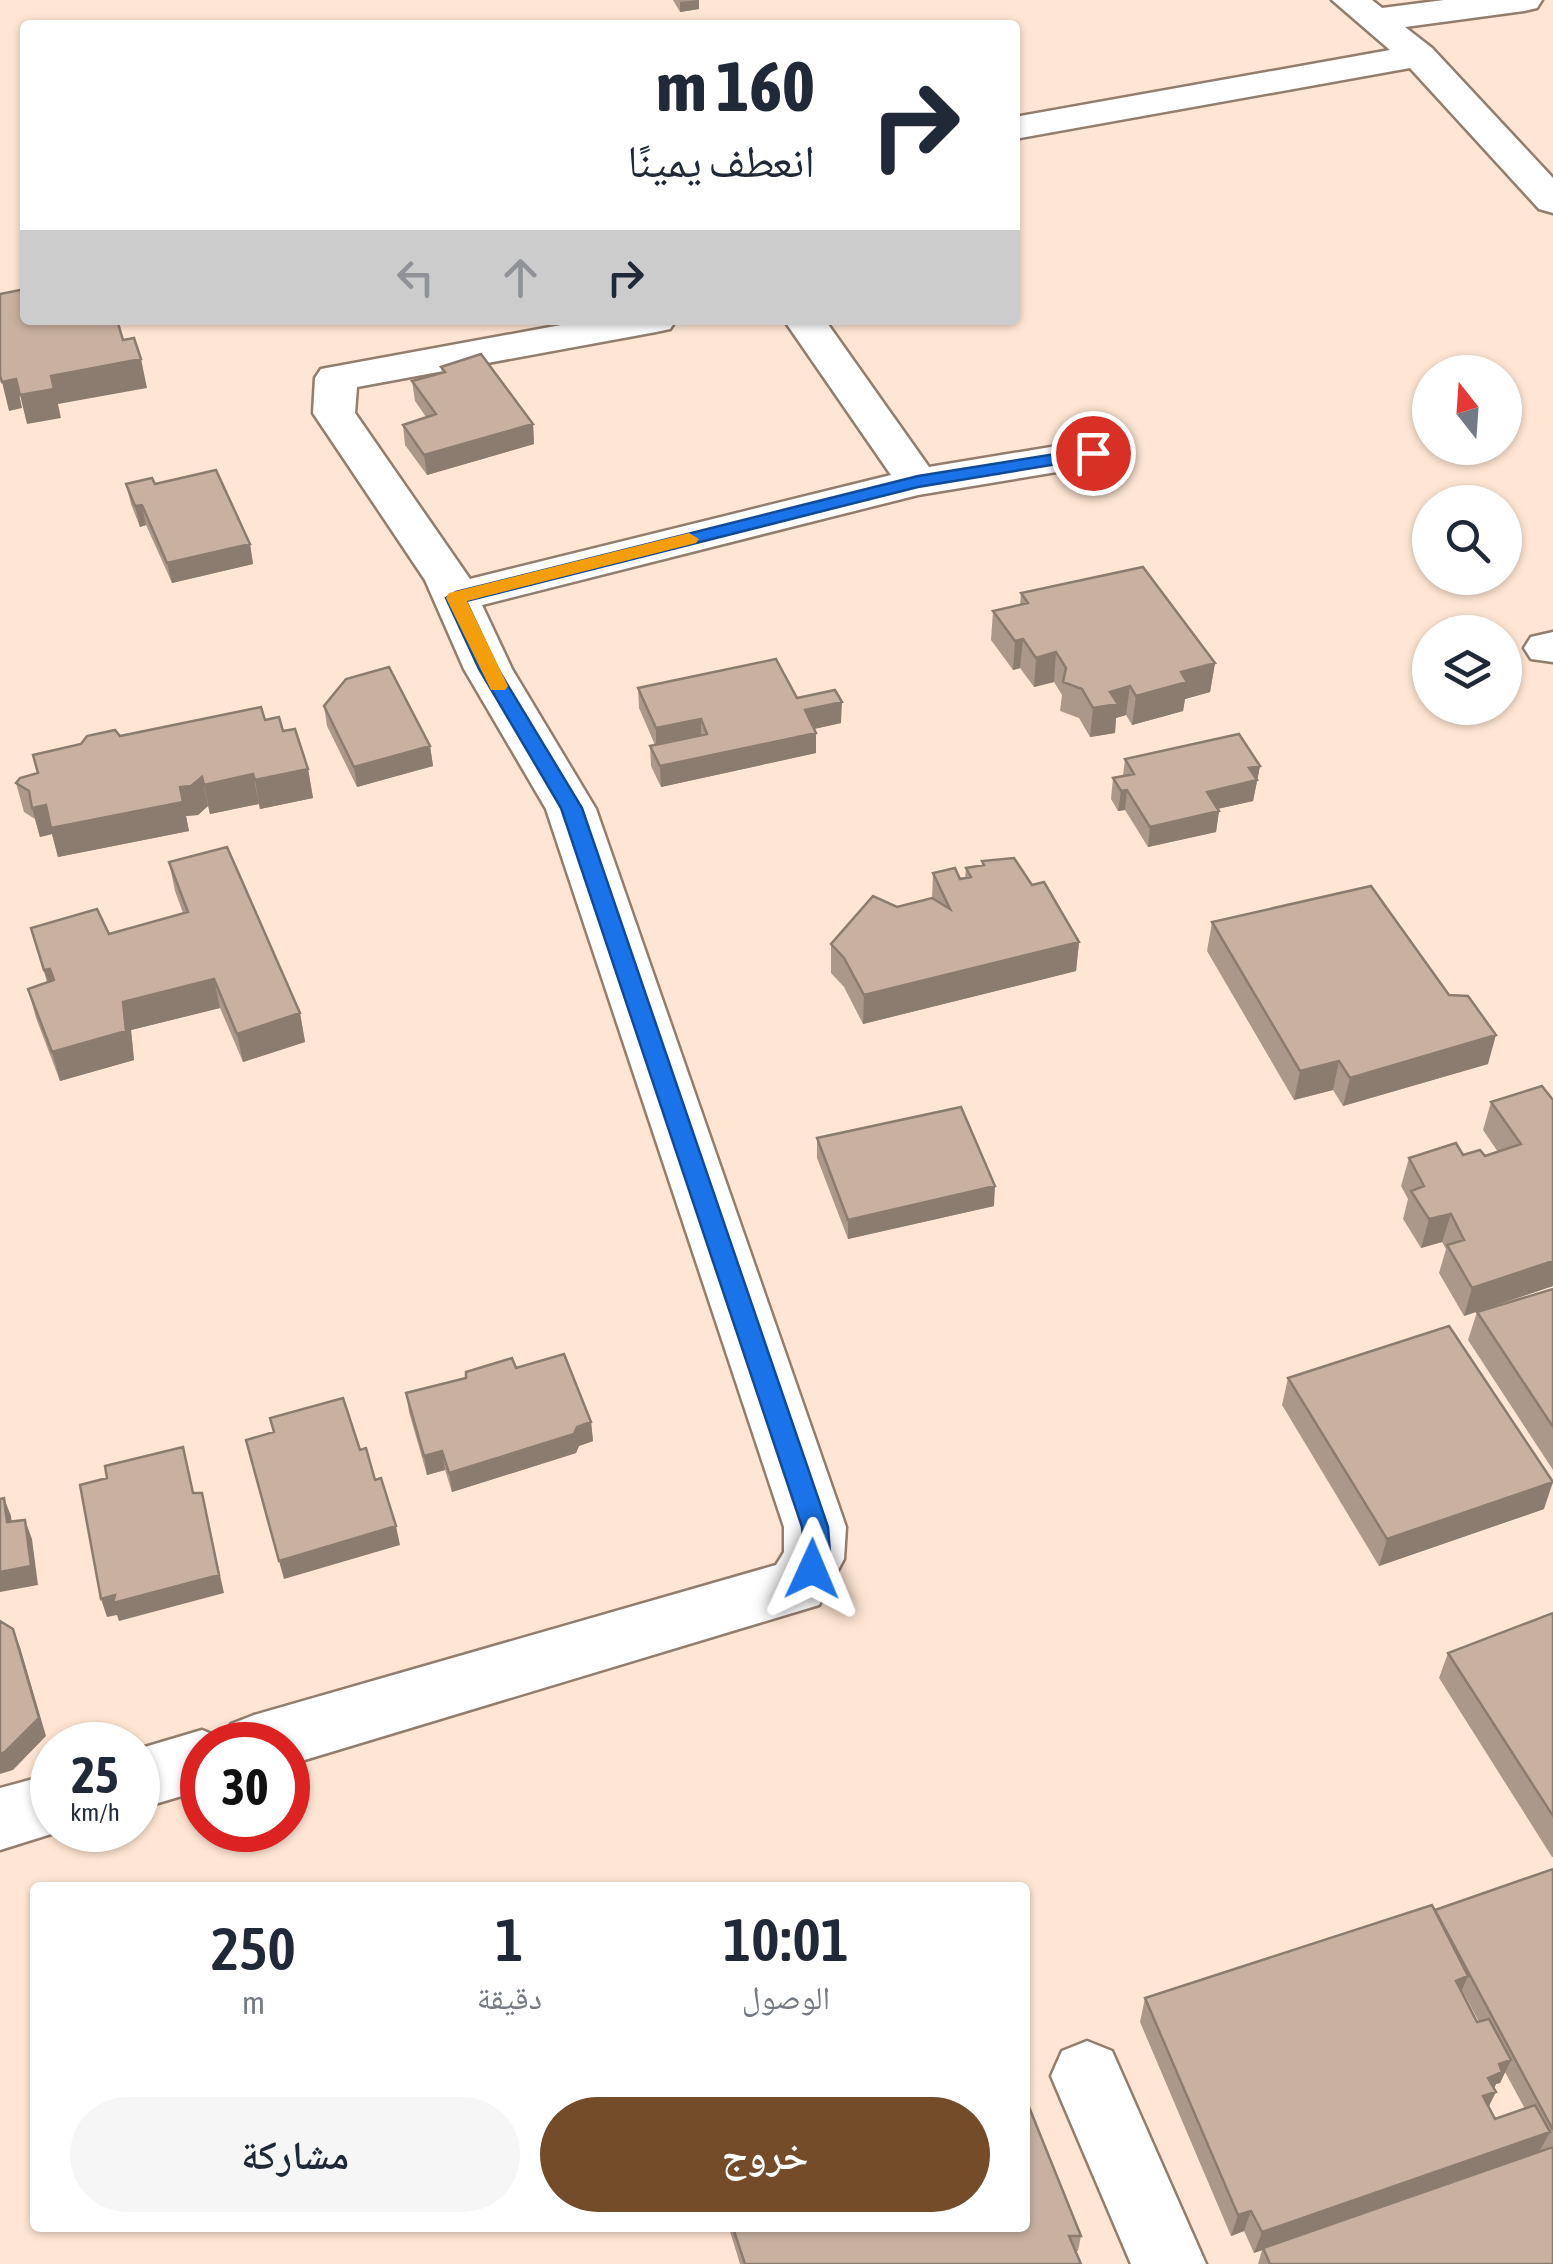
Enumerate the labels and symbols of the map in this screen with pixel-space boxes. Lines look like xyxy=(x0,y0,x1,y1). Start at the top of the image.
north arrow xyxy=(1412,355,1522,465)
pin xyxy=(1051,411,1136,496)
position arrow xyxy=(760,1517,864,1621)
speed limit sign: 30 xyxy=(180,1722,310,1852)

